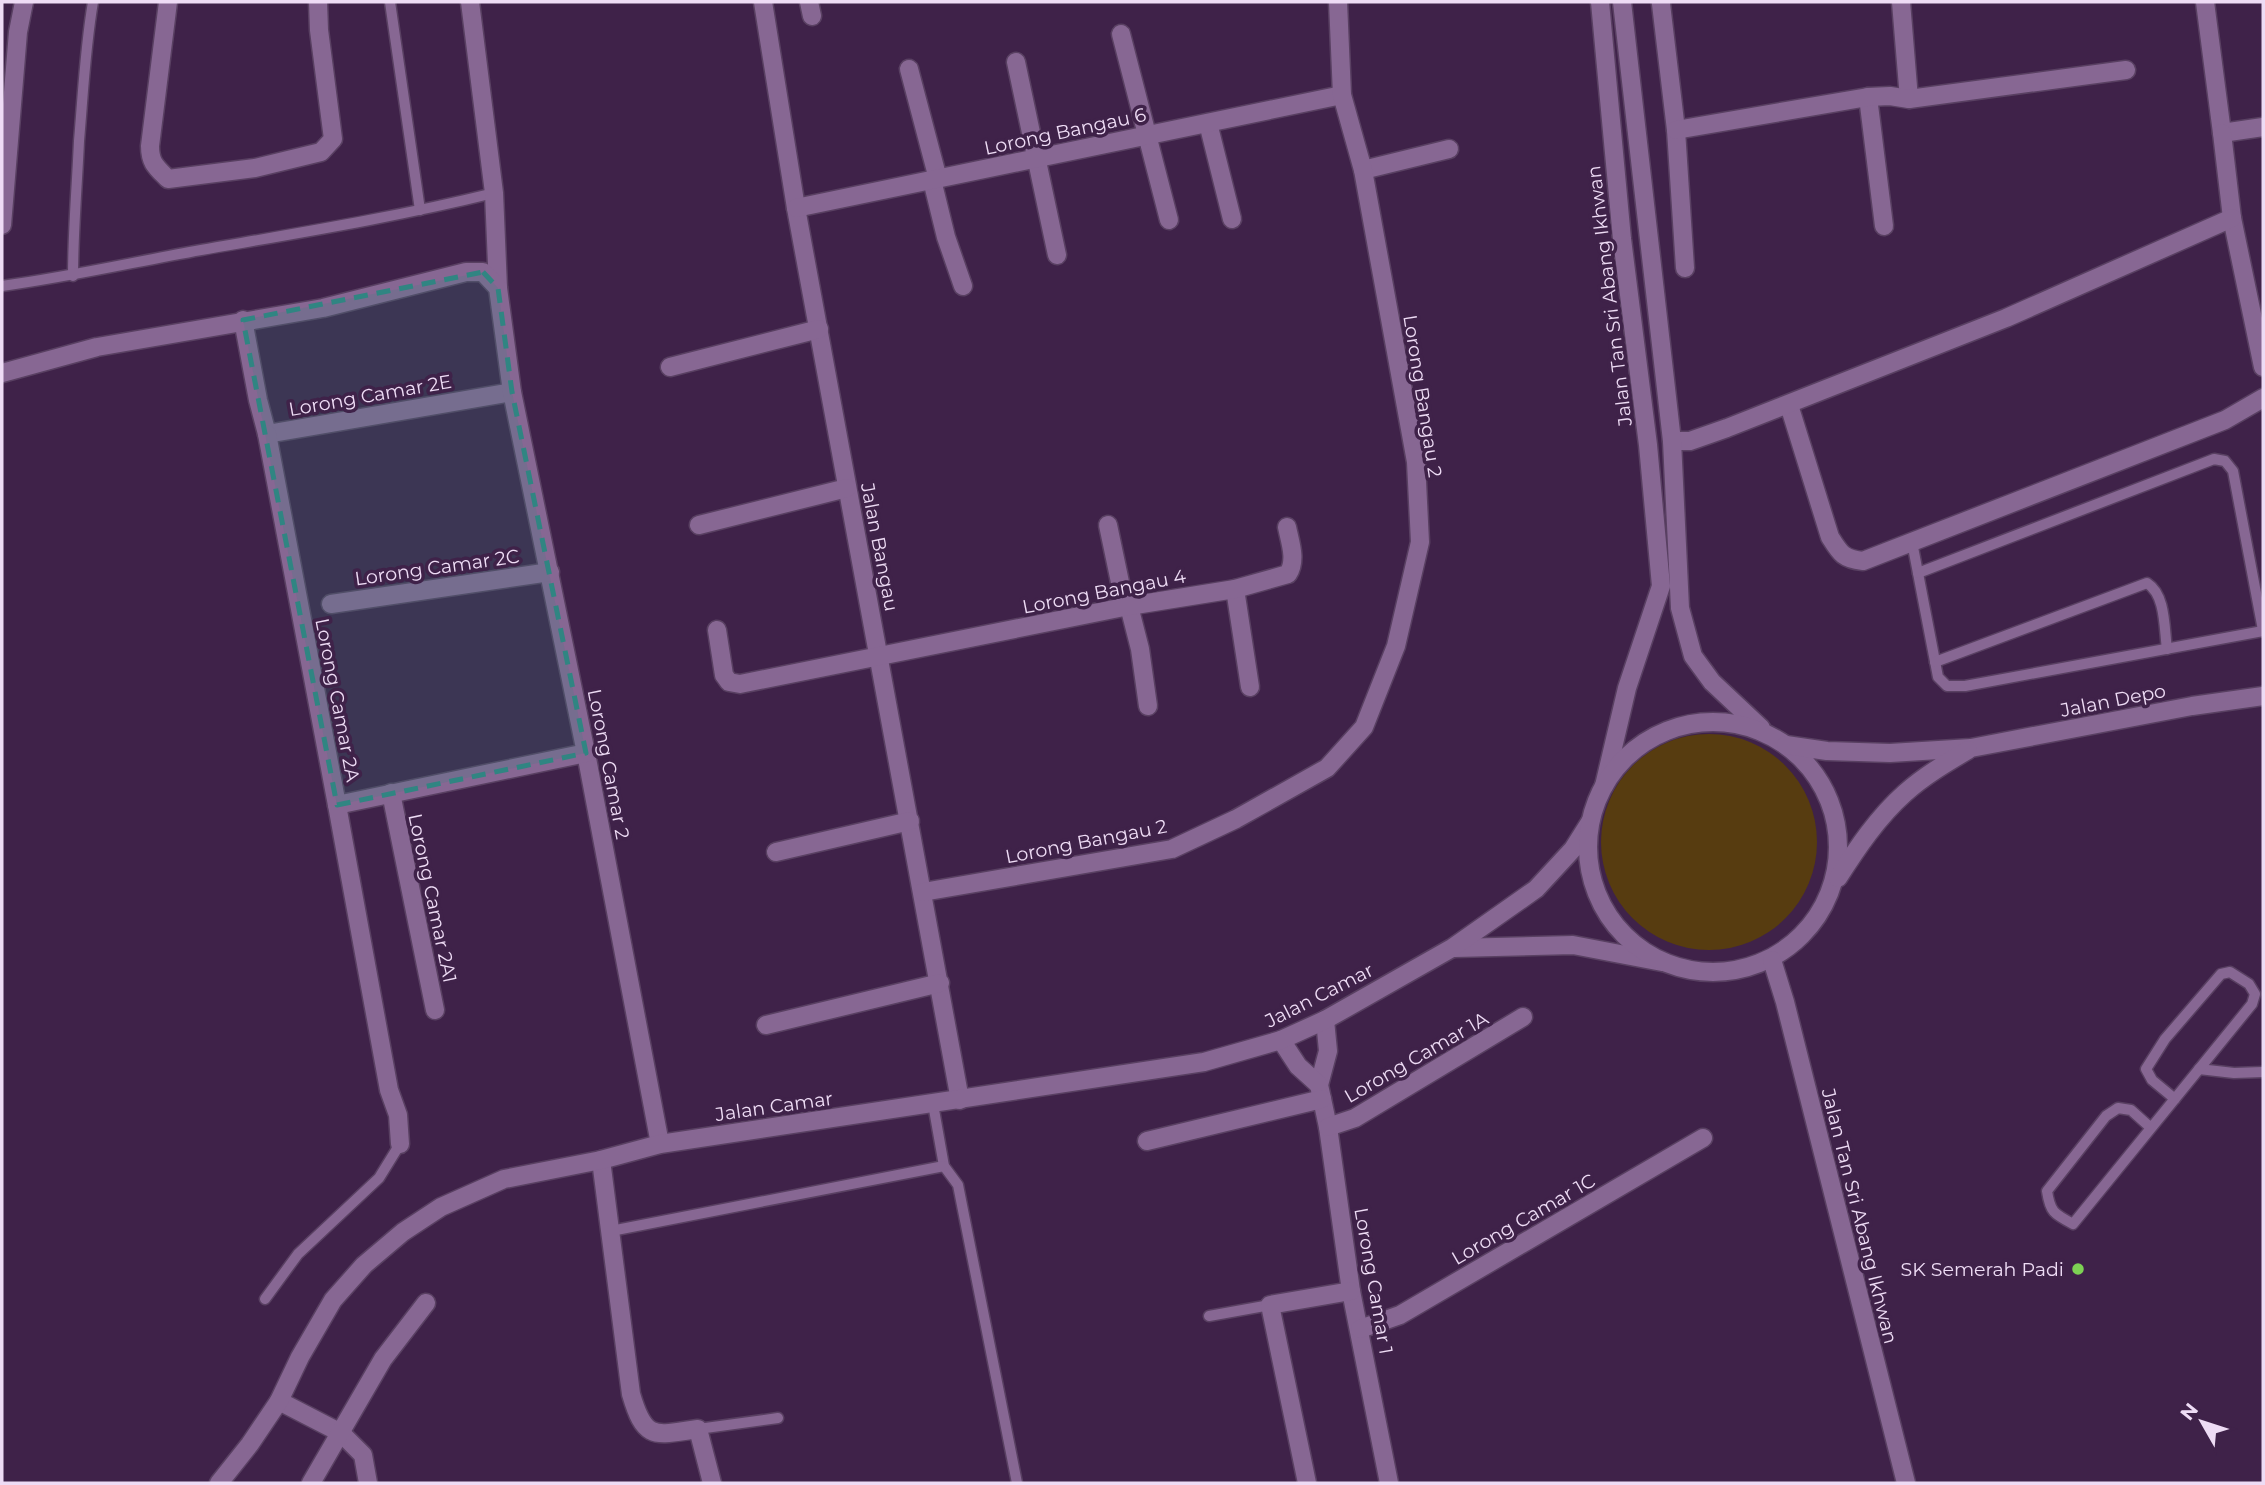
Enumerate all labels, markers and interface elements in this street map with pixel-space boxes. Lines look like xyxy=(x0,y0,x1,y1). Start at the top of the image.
street label: Lorong Bangau 6 xyxy=(982,103,1148,160)
street label: Jalan Tan Sri Abang Ikhwan xyxy=(1582,164,1637,428)
street label: Lorong Bangau 2 xyxy=(1398,313,1447,479)
street label: Lorong Camar 2E xyxy=(287,370,453,421)
street label: Jalan Bangau xyxy=(856,480,903,613)
street label: Lorong Camar 2C xyxy=(353,545,521,590)
street label: Lorong Bangau 4 xyxy=(1020,564,1188,619)
street label: Lorong Camar 2A xyxy=(310,616,365,784)
street label: Jalan Depo xyxy=(2057,679,2168,722)
street label: Lorong Camar 2 xyxy=(583,687,634,841)
street label: Lorong Camar 2A1 xyxy=(403,812,462,985)
street label: Lorong Bangau 2 xyxy=(1003,814,1169,868)
street label: Jalan Camar xyxy=(1260,958,1377,1033)
street label: Lorong Camar 1A xyxy=(1340,1007,1492,1108)
street label: Jalan Tan Sri Abang Ikhwan xyxy=(1816,1085,1902,1346)
street label: Jalan Camar xyxy=(713,1087,834,1126)
street label: Lorong Camar 1C xyxy=(1447,1169,1599,1270)
street label: Lorong Camar 1 xyxy=(1349,1206,1398,1356)
place label: SK Semerah Padi xyxy=(1901,1258,2064,1281)
marker: SK Semerah Padi xyxy=(2070,1261,2086,1277)
north arrow xyxy=(2167,1387,2237,1457)
text: N xyxy=(2175,1398,2203,1425)

